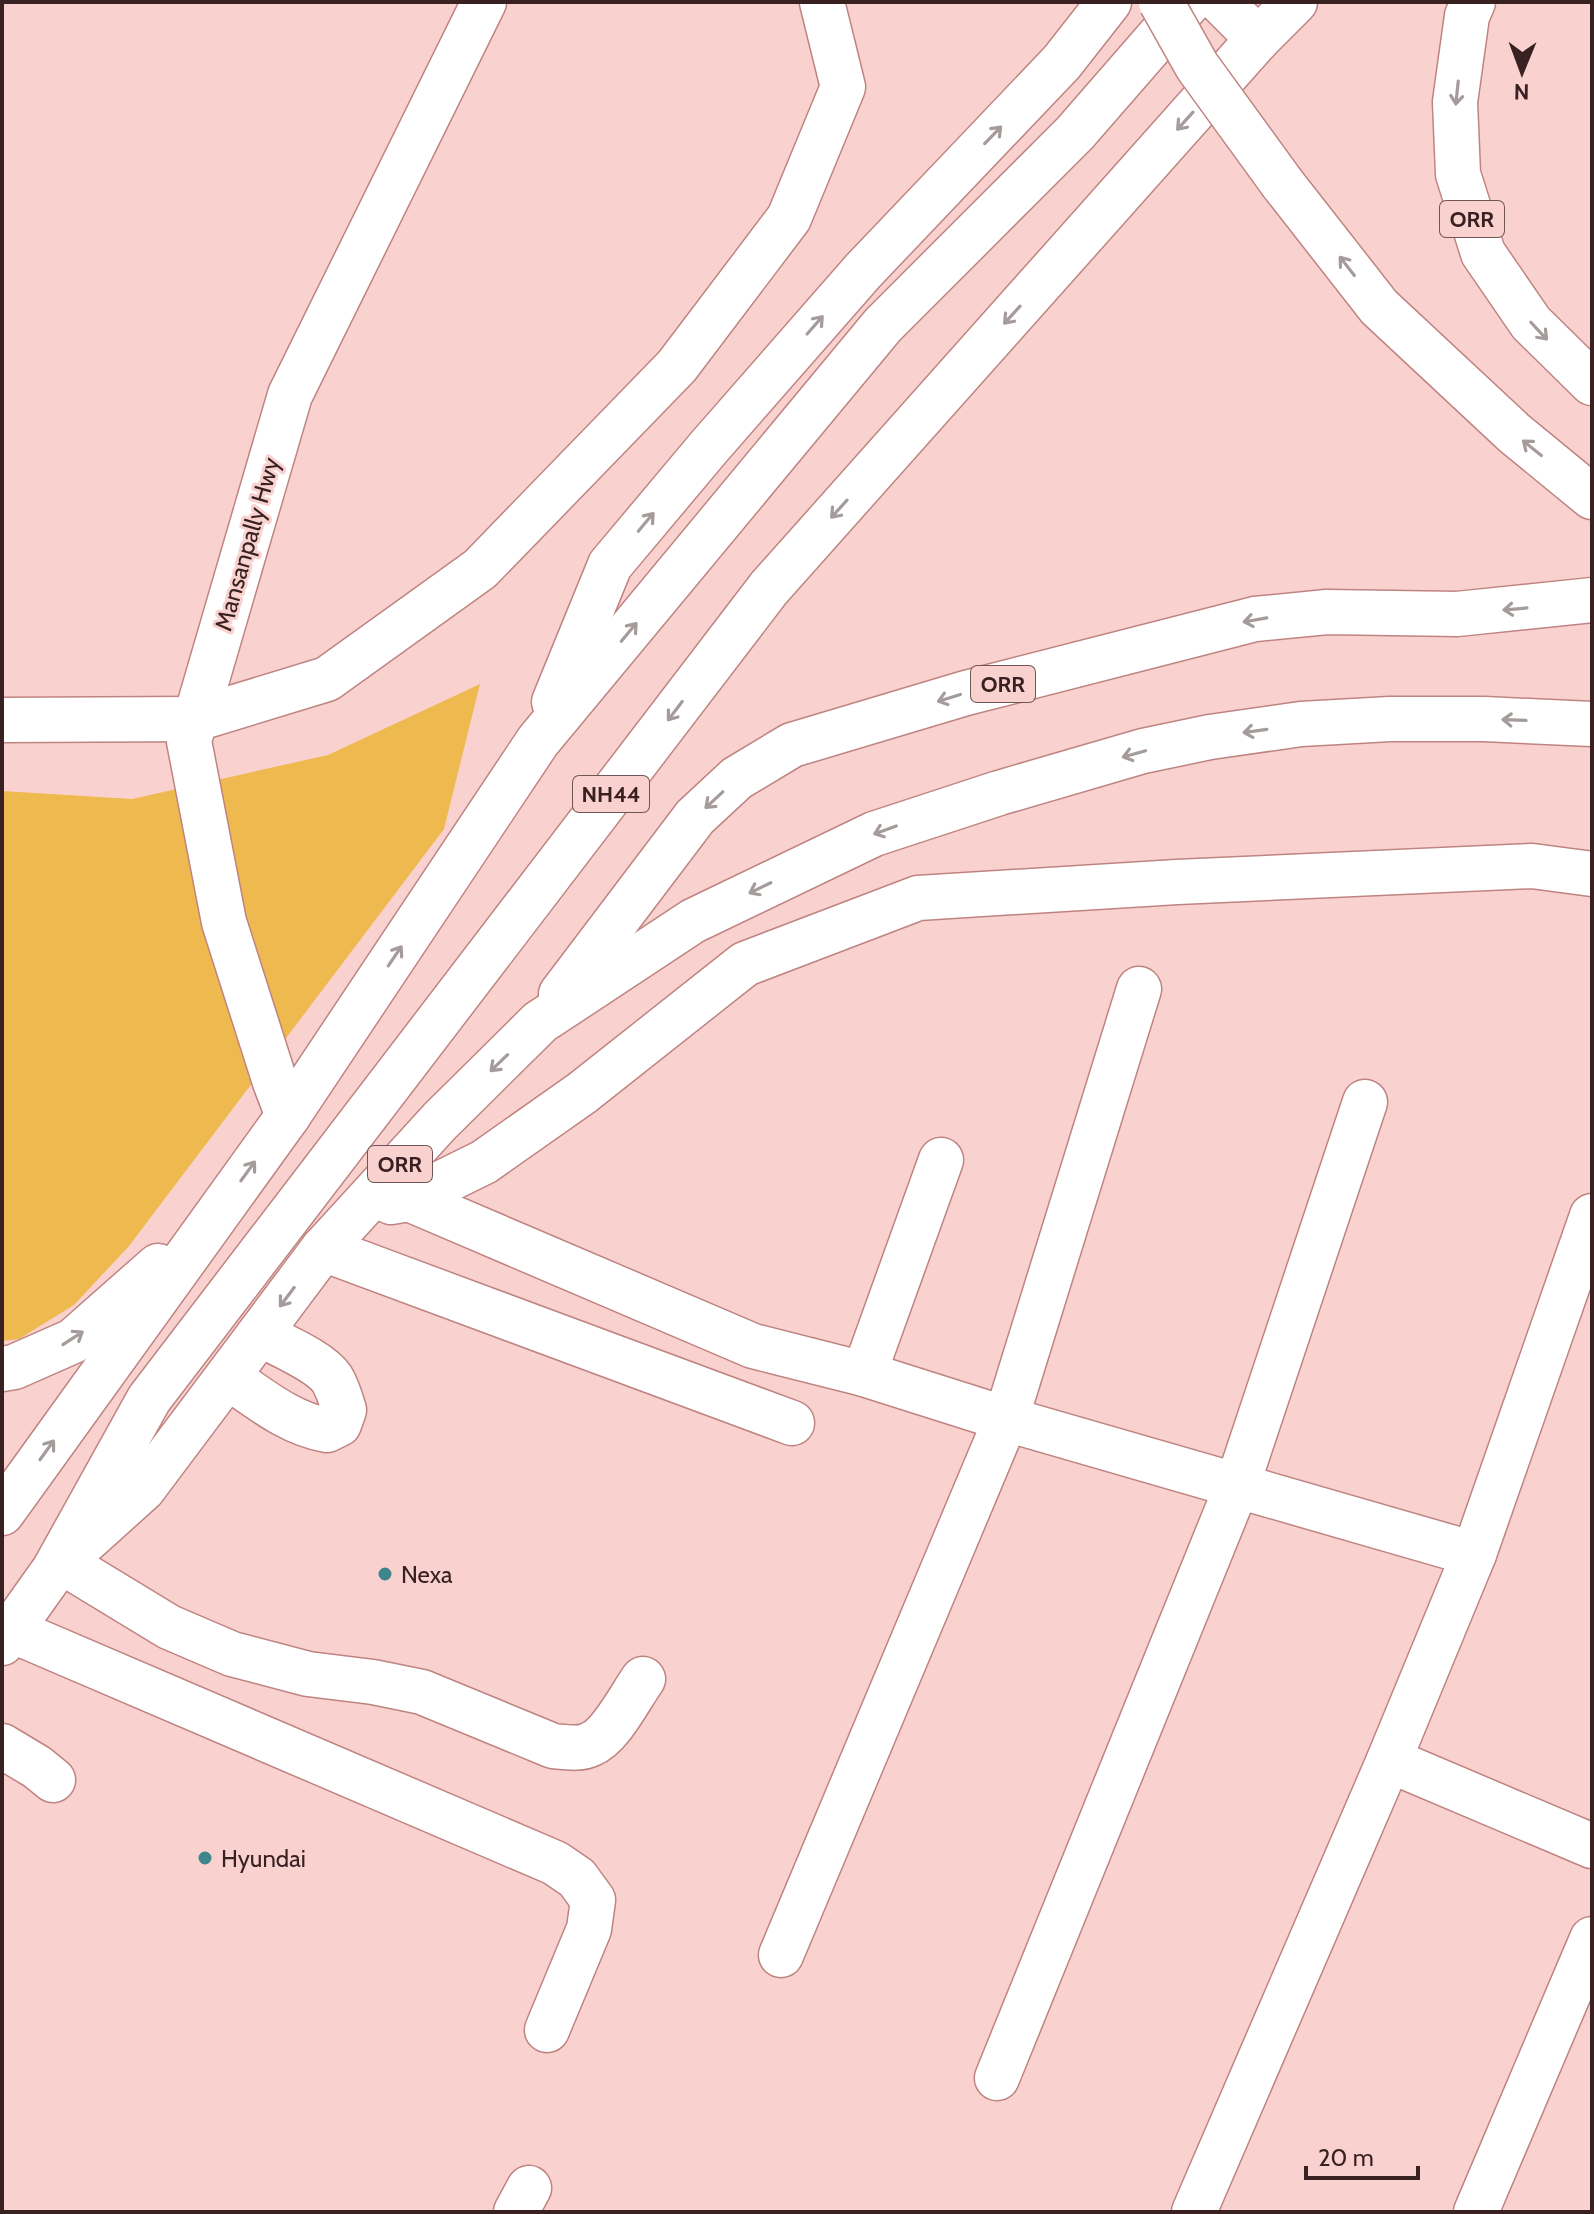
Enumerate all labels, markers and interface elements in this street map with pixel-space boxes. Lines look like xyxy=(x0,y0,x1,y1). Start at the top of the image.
north arrow xyxy=(1482,32,1562,112)
text: N xyxy=(1514,78,1530,105)
one-way arrow xyxy=(1450,79,1465,106)
one-way arrow xyxy=(1176,111,1194,131)
one-way arrow xyxy=(983,125,1002,145)
road number: ORR xyxy=(1440,201,1504,237)
one-way arrow xyxy=(1338,256,1356,277)
one-way arrow xyxy=(1003,305,1021,325)
one-way arrow xyxy=(806,316,824,336)
one-way arrow xyxy=(1529,321,1548,341)
one-way arrow xyxy=(1522,439,1543,457)
street label: Mansanpally Hwy xyxy=(208,454,286,634)
one-way arrow xyxy=(830,499,848,519)
one-way arrow xyxy=(637,513,655,533)
one-way arrow xyxy=(1502,602,1529,617)
one-way arrow xyxy=(1243,613,1269,628)
one-way arrow xyxy=(620,622,638,643)
road number: ORR xyxy=(971,666,1035,702)
one-way arrow xyxy=(937,691,963,706)
one-way arrow xyxy=(666,700,683,721)
one-way arrow xyxy=(1501,713,1528,728)
one-way arrow xyxy=(1243,724,1268,739)
one-way arrow xyxy=(1121,747,1147,762)
road number: NH44 xyxy=(573,776,649,812)
one-way arrow xyxy=(704,790,724,808)
one-way arrow xyxy=(873,824,898,839)
one-way arrow xyxy=(748,881,772,896)
one-way arrow xyxy=(387,945,403,968)
one-way arrow xyxy=(490,1053,509,1072)
road number: ORR xyxy=(368,1146,432,1182)
one-way arrow xyxy=(240,1160,257,1182)
one-way arrow xyxy=(279,1286,296,1307)
one-way arrow xyxy=(61,1330,83,1347)
one-way arrow xyxy=(39,1440,56,1461)
place label: Nexa xyxy=(401,1560,453,1589)
marker: Nexa xyxy=(376,1565,394,1583)
place label: Hyundai xyxy=(221,1844,306,1873)
marker: Hyundai xyxy=(196,1849,214,1867)
scale bar xyxy=(1306,2130,1418,2180)
text: 20 m xyxy=(1318,2143,1374,2172)

